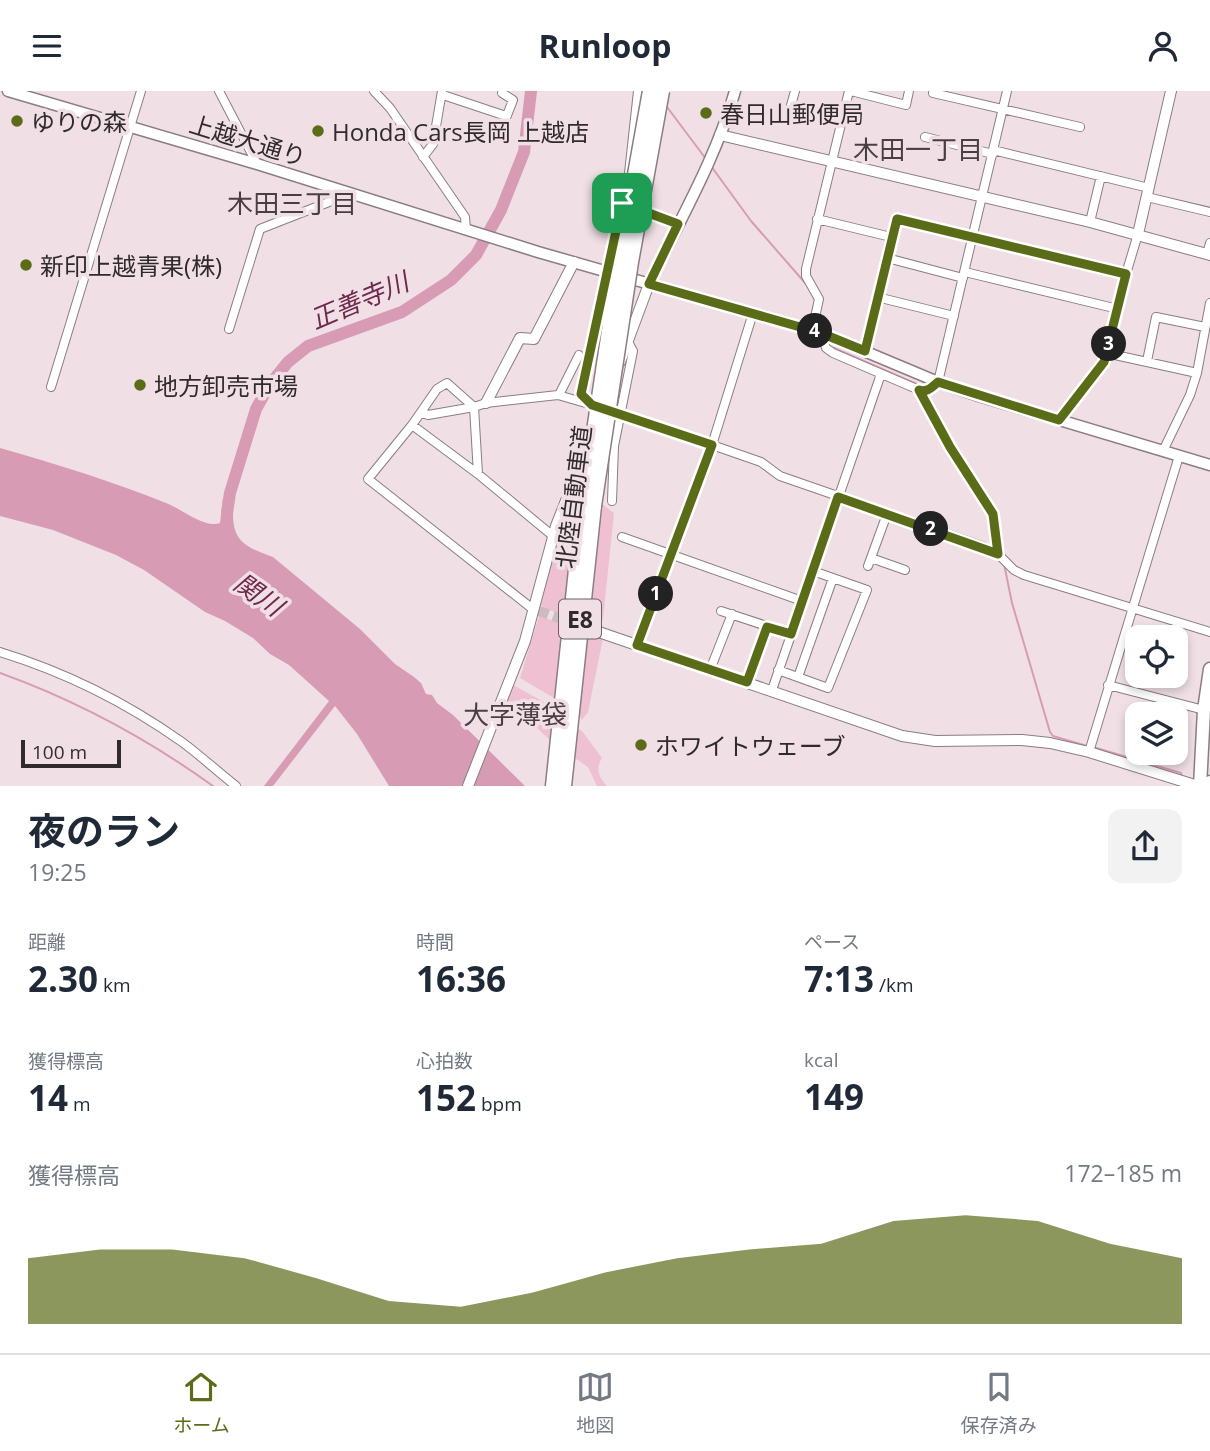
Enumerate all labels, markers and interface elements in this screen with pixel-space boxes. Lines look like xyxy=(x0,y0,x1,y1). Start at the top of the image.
text: Runloop xyxy=(539,24,671,67)
icon: menu xyxy=(28,27,66,65)
icon: person xyxy=(1144,27,1182,65)
place label: 春日山郵便局 xyxy=(720,97,864,130)
place label: ゆりの森 xyxy=(31,105,127,138)
marker: 春日山郵便局 xyxy=(698,105,714,121)
street label: 上越大通り xyxy=(186,107,310,173)
marker: ゆりの森 xyxy=(9,113,25,129)
place label: Honda Cars長岡 上越店 xyxy=(332,115,589,148)
marker: Honda Cars長岡 上越店 xyxy=(310,123,326,139)
district label: 木田一丁目 xyxy=(853,131,983,167)
pin xyxy=(592,173,652,233)
icon: arrive xyxy=(603,184,641,222)
district label: 木田三丁目 xyxy=(227,185,357,221)
place label: 新印上越青果(株) xyxy=(40,249,222,282)
marker: 新印上越青果(株) xyxy=(18,257,34,273)
water label: 正善寺川 xyxy=(304,262,417,337)
pin: 4 xyxy=(798,313,832,349)
text: 4 xyxy=(809,317,820,343)
pin: 3 xyxy=(1092,327,1126,361)
text: 3 xyxy=(1103,330,1114,356)
place label: 地方卸売市場 xyxy=(154,369,298,402)
marker: 地方卸売市場 xyxy=(132,377,148,393)
street label: 北陸自動車道 xyxy=(548,424,598,570)
pin: 2 xyxy=(914,511,948,547)
text: 2 xyxy=(925,515,936,541)
water label: 関川 xyxy=(227,564,293,625)
pin: 1 xyxy=(638,577,674,611)
text: 1 xyxy=(650,580,661,606)
road number: E8 xyxy=(559,599,601,639)
map controls xyxy=(1125,625,1188,765)
button: locate xyxy=(1125,625,1188,688)
district label: 大字薄袋 xyxy=(463,696,567,732)
button: layers xyxy=(1125,702,1188,765)
place label: ホワイトウェーブ xyxy=(655,729,846,762)
scale bar xyxy=(21,737,121,769)
marker: ホワイトウェーブ xyxy=(633,737,649,753)
text: 100 m xyxy=(32,739,87,765)
text: 夜のラン xyxy=(28,804,180,856)
button: share xyxy=(1108,809,1182,883)
text: 19:25 xyxy=(28,856,87,888)
text: 距離 xyxy=(28,929,66,955)
text: 時間 xyxy=(416,929,454,955)
text: ペース xyxy=(804,929,860,955)
text: 2.30 xyxy=(28,955,98,1002)
text: 16:36 xyxy=(416,955,506,1002)
text: 7:13 xyxy=(804,955,874,1002)
text: km xyxy=(98,972,131,998)
text: /km xyxy=(874,972,914,998)
text: kcal xyxy=(804,1047,838,1073)
text: 獲得標高 xyxy=(28,1048,104,1074)
text: 心拍数 xyxy=(416,1048,473,1074)
text: 149 xyxy=(804,1073,864,1120)
text: 14 xyxy=(28,1074,68,1121)
text: 152 xyxy=(416,1074,476,1121)
text: m xyxy=(68,1091,91,1117)
text: bpm xyxy=(476,1091,522,1117)
text: 172–185 m xyxy=(1064,1157,1182,1189)
text: 獲得標高 xyxy=(28,1159,120,1191)
tab: ホーム xyxy=(173,1368,230,1438)
tab: 地図 xyxy=(576,1368,614,1438)
tab: 保存済み xyxy=(961,1368,1037,1438)

